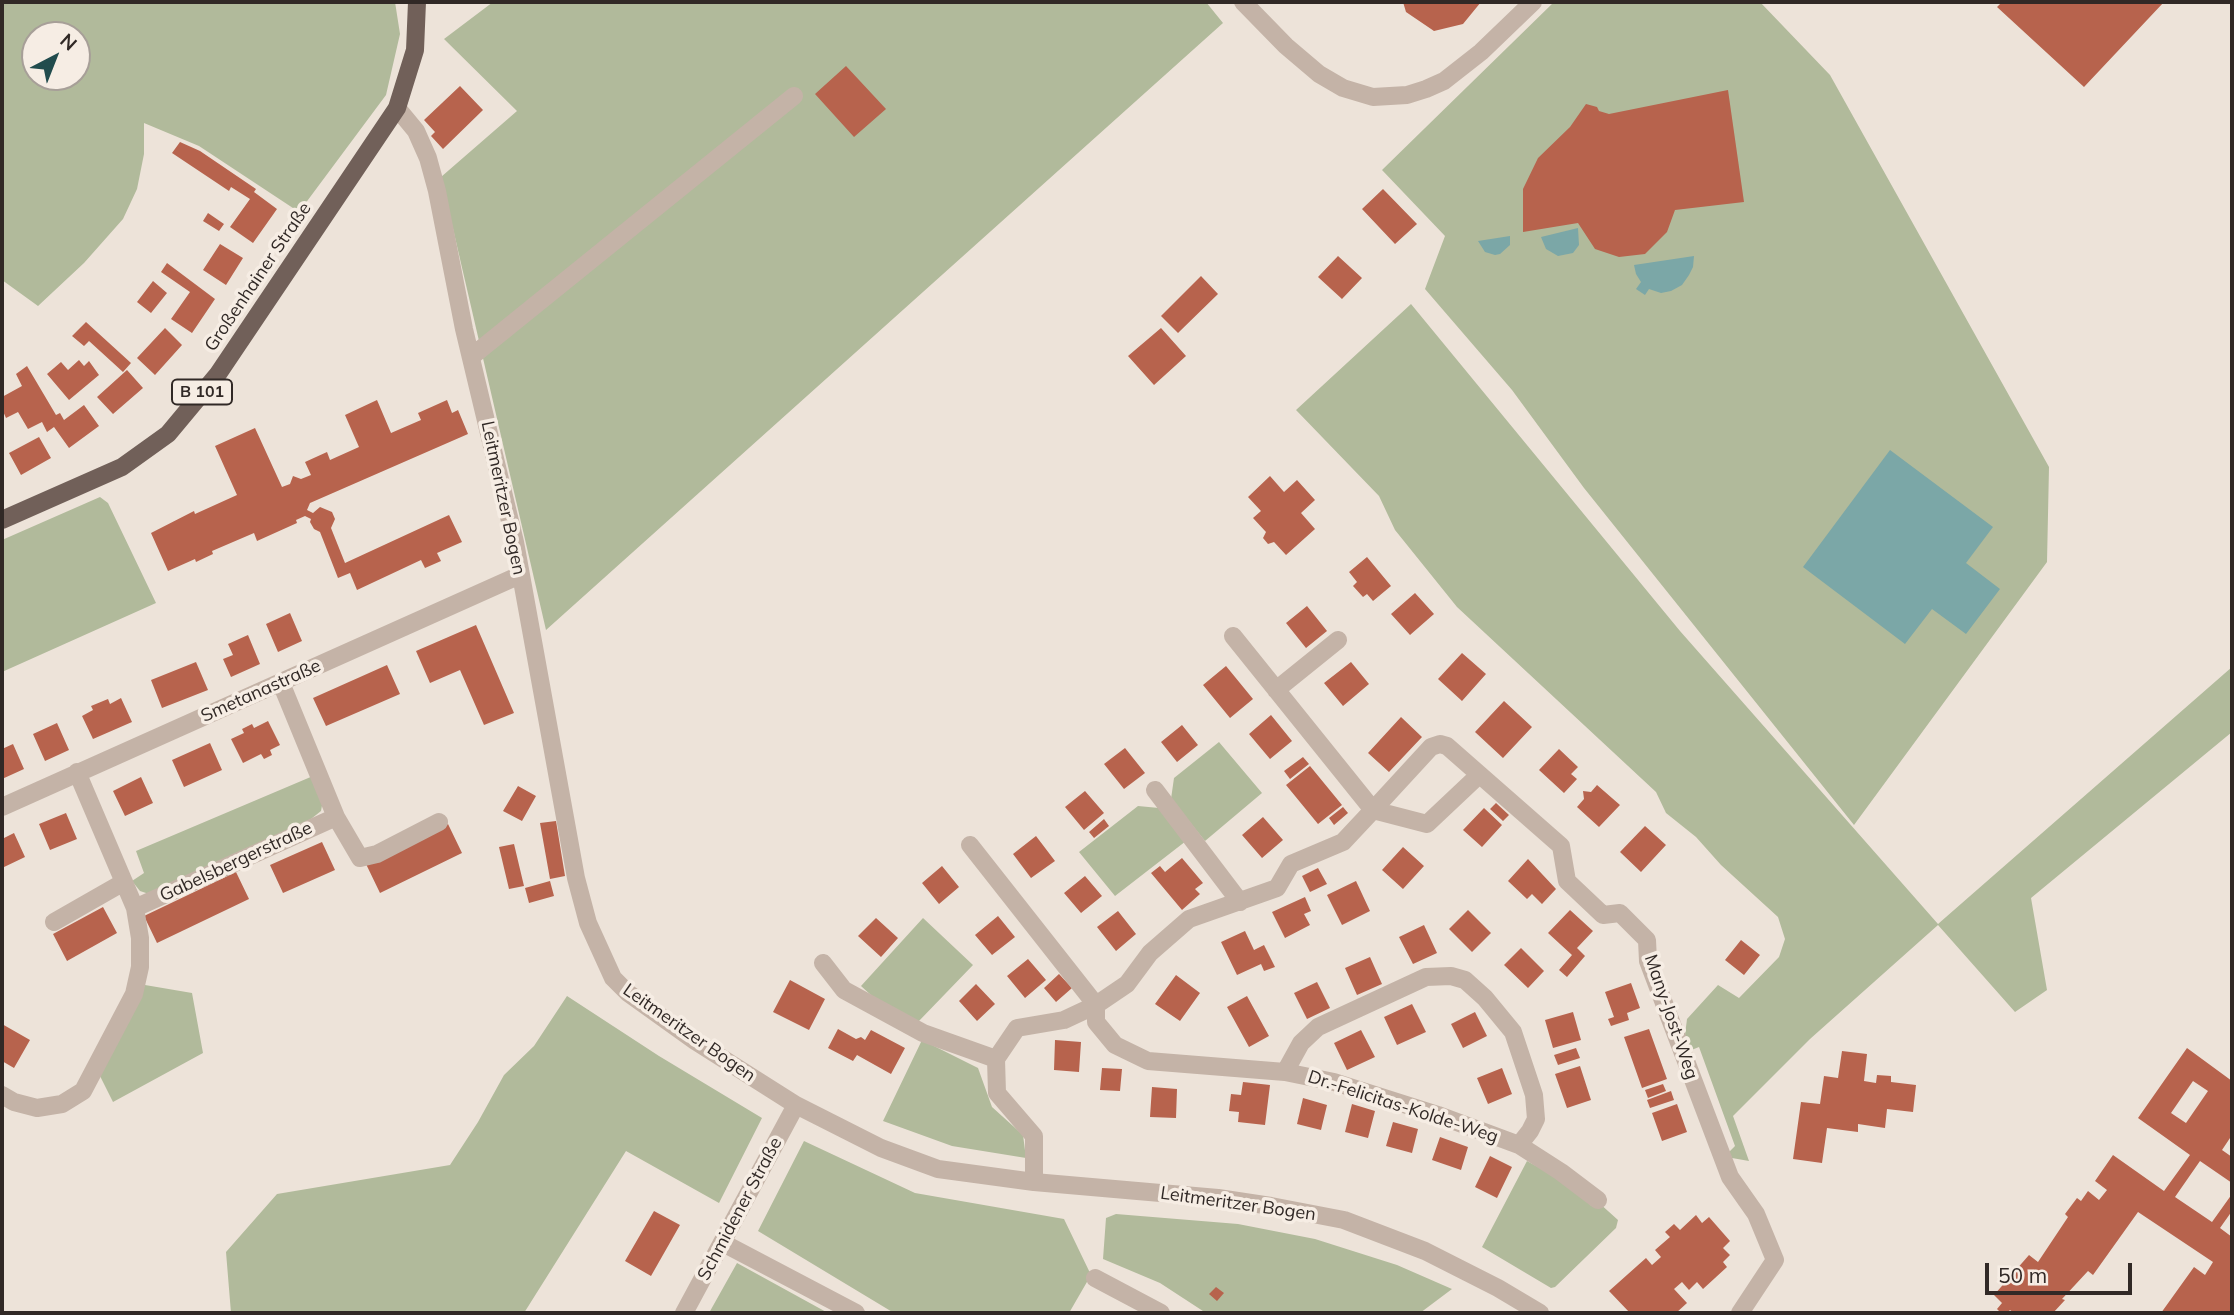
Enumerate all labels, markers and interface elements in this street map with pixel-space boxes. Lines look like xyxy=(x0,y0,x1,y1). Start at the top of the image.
north arrow xyxy=(21,21,91,91)
text: N xyxy=(55,28,82,56)
street label: Großenhainer Straße xyxy=(200,199,316,355)
road number: B 101 xyxy=(172,380,232,404)
street label: Leitmeritzer Bogen xyxy=(476,419,530,577)
street label: Smetanastraße xyxy=(198,655,324,727)
street label: Gabelsbergerstraße xyxy=(156,817,316,907)
street label: Many-Jost-Weg xyxy=(1640,952,1702,1082)
street label: Leitmeritzer Bogen xyxy=(619,979,759,1087)
street label: Dr.-Felicitas-Kolde-Weg xyxy=(1305,1066,1501,1148)
street label: Schmidener Straße xyxy=(693,1134,787,1284)
street label: Leitmeritzer Bogen xyxy=(1159,1182,1317,1226)
scale bar xyxy=(1989,1248,2136,1292)
text: 50 m xyxy=(1998,1262,2047,1288)

